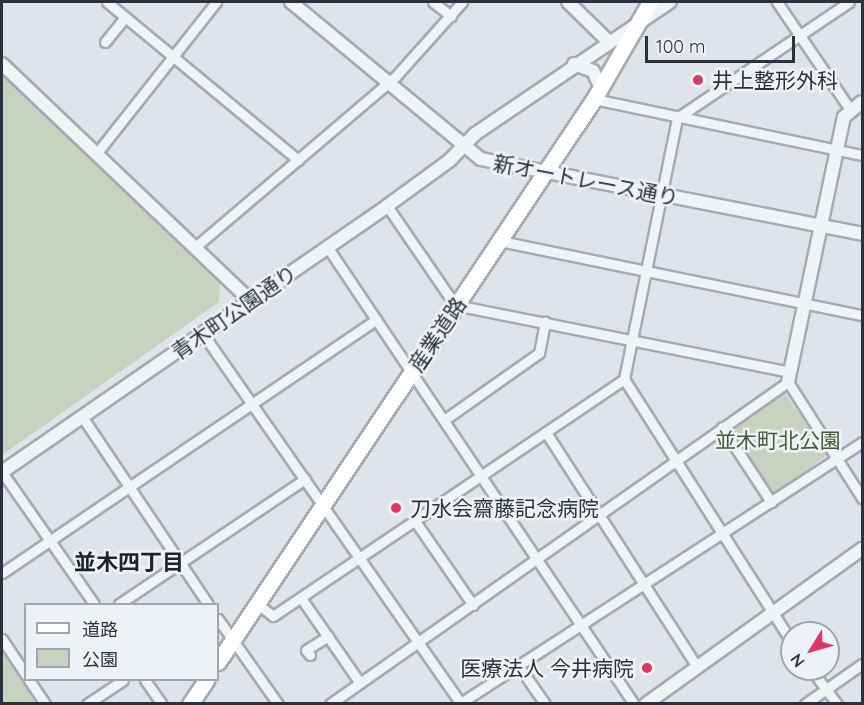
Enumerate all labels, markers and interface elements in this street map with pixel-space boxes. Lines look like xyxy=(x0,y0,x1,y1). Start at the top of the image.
scale bar xyxy=(648,24,798,62)
text: 100 m xyxy=(656,35,705,58)
place label: 井上整形外科 xyxy=(712,67,838,93)
marker: 井上整形外科 xyxy=(689,71,707,89)
street label: 新オートレース通り xyxy=(491,150,681,210)
street label: 青木町公園通り xyxy=(167,260,301,364)
street label: 産業道路 xyxy=(403,292,471,376)
park label: 並木町北公園 xyxy=(715,427,841,453)
place label: 刀水会齋藤記念病院 xyxy=(410,495,599,521)
marker: 刀水会齋藤記念病院 xyxy=(387,499,405,517)
district label: 並木四丁目 xyxy=(74,550,184,576)
legend xyxy=(24,603,219,681)
text: 道路 xyxy=(82,618,118,641)
north arrow xyxy=(780,621,840,681)
text: 公園 xyxy=(82,648,118,671)
text: N xyxy=(786,650,809,671)
place label: 医療法人 今井病院 xyxy=(460,655,634,681)
marker: 医療法人 今井病院 xyxy=(638,659,656,677)

